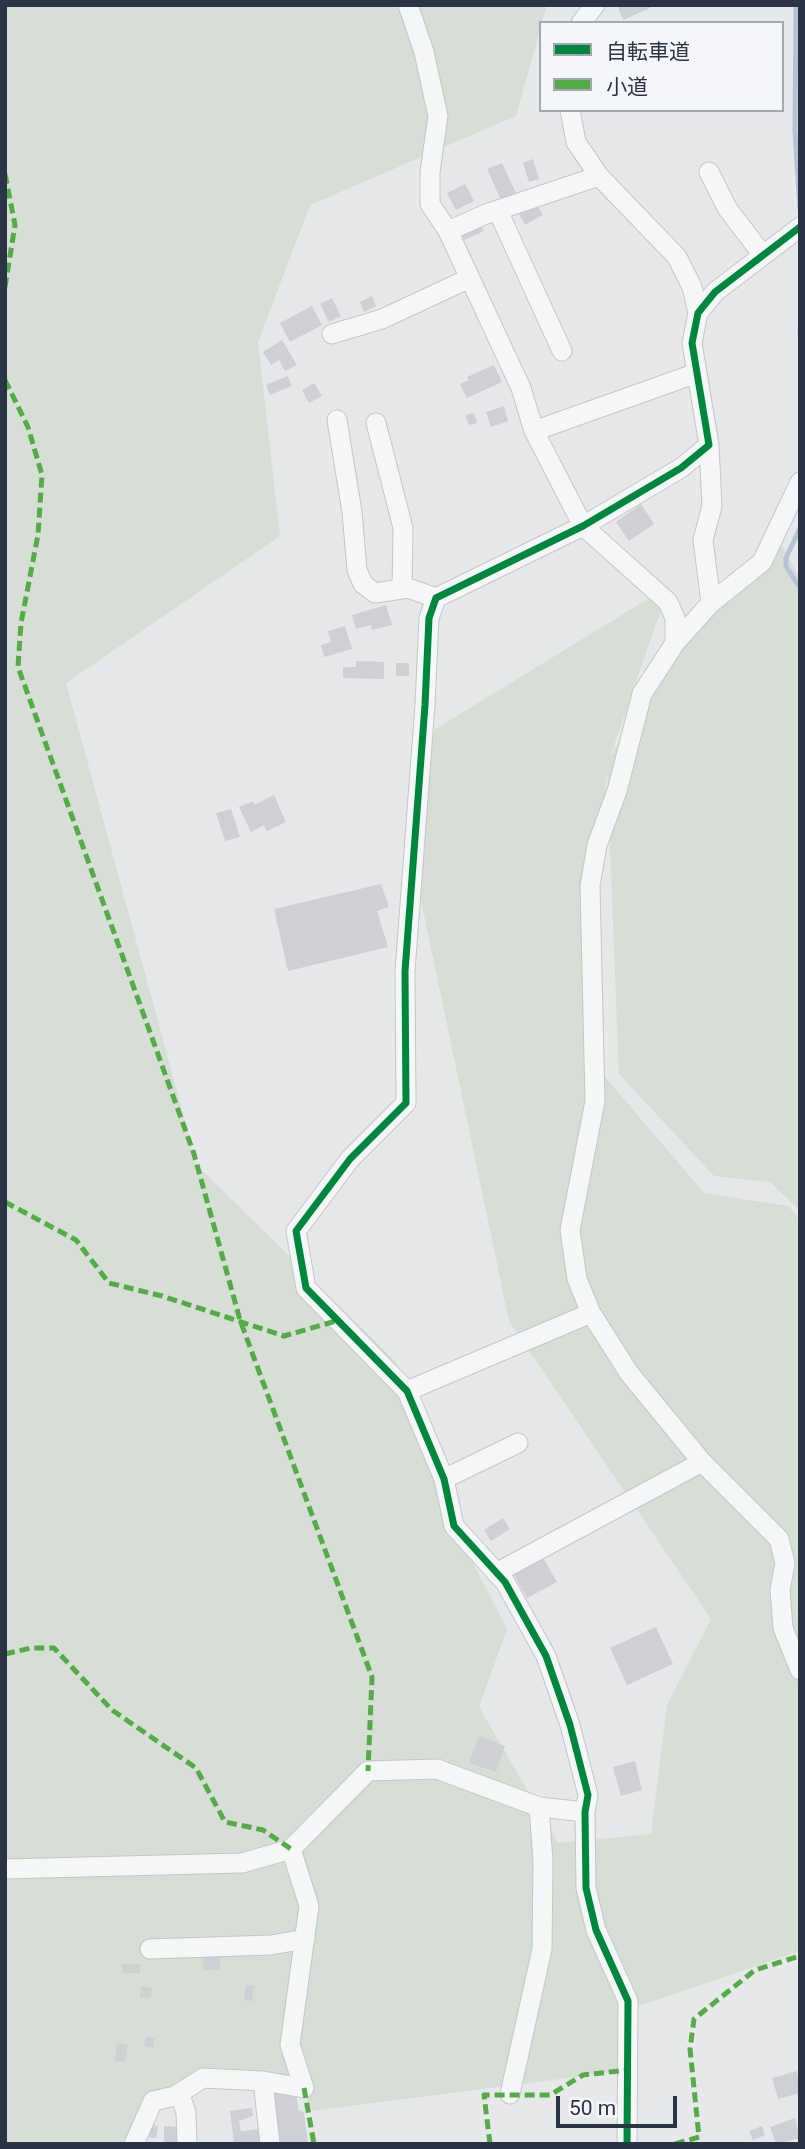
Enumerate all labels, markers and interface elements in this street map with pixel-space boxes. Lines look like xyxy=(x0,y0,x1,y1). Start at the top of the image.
legend xyxy=(539,21,784,112)
text: 自転車道 xyxy=(606,40,690,64)
text: 小道 xyxy=(606,75,648,99)
scale bar xyxy=(560,2082,681,2126)
text: 50 m xyxy=(569,2096,616,2120)

